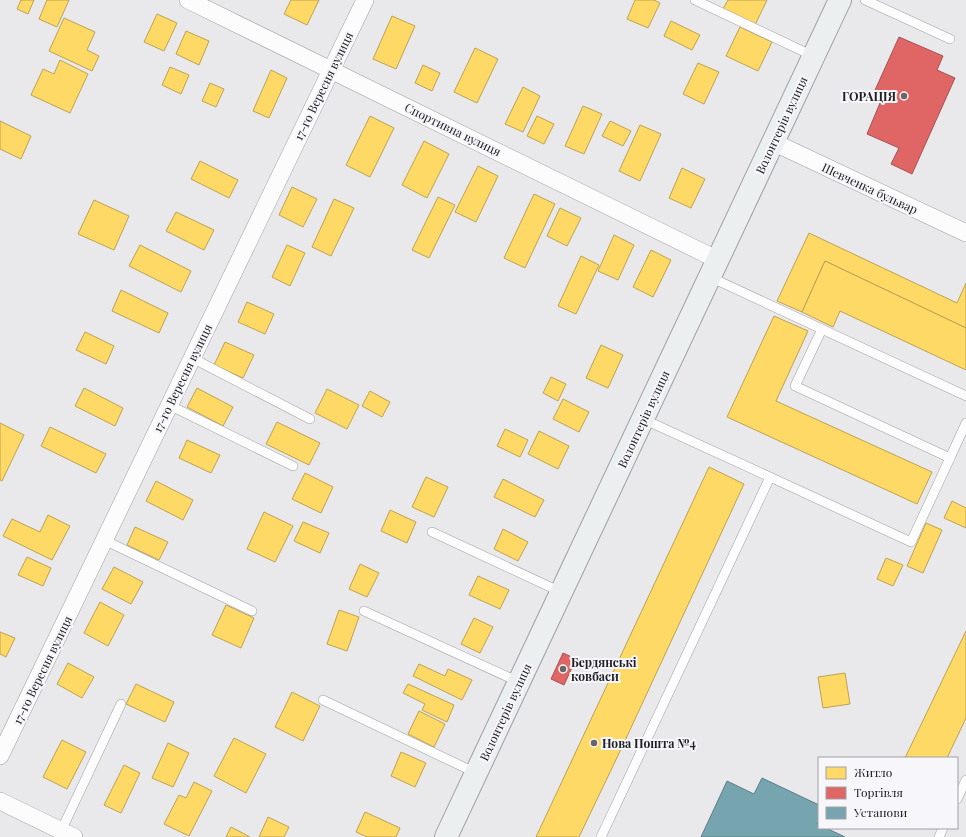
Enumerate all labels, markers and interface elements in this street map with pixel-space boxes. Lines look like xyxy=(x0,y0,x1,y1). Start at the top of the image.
street label: 17-го Вересня вулиця xyxy=(290,29,356,143)
street label: Волонтерів вулиця xyxy=(751,73,811,176)
place label: ГОРАЦІЯ xyxy=(842,88,896,104)
marker: ГОРАЦІЯ xyxy=(899,91,909,101)
street label: Спортивна вулиця xyxy=(402,99,504,160)
street label: Шевченка бульвар xyxy=(819,159,921,217)
street label: 17-го Вересня вулиця xyxy=(149,321,215,435)
street label: Волонтерів вулиця xyxy=(613,367,673,470)
street label: 17-го Вересня вулиця xyxy=(9,613,75,727)
place label: Бердянські ковбаси xyxy=(571,654,637,684)
street label: Волонтерів вулиця xyxy=(475,660,535,763)
marker: Бердянські ковбаси xyxy=(558,664,568,674)
place label: Нова Пошта №4 xyxy=(602,735,696,751)
marker: Нова Пошта №4 xyxy=(589,738,599,748)
legend xyxy=(818,757,958,829)
text: Житло xyxy=(854,764,893,780)
text: Торгівля xyxy=(854,784,904,800)
text: Установи xyxy=(853,804,908,820)

